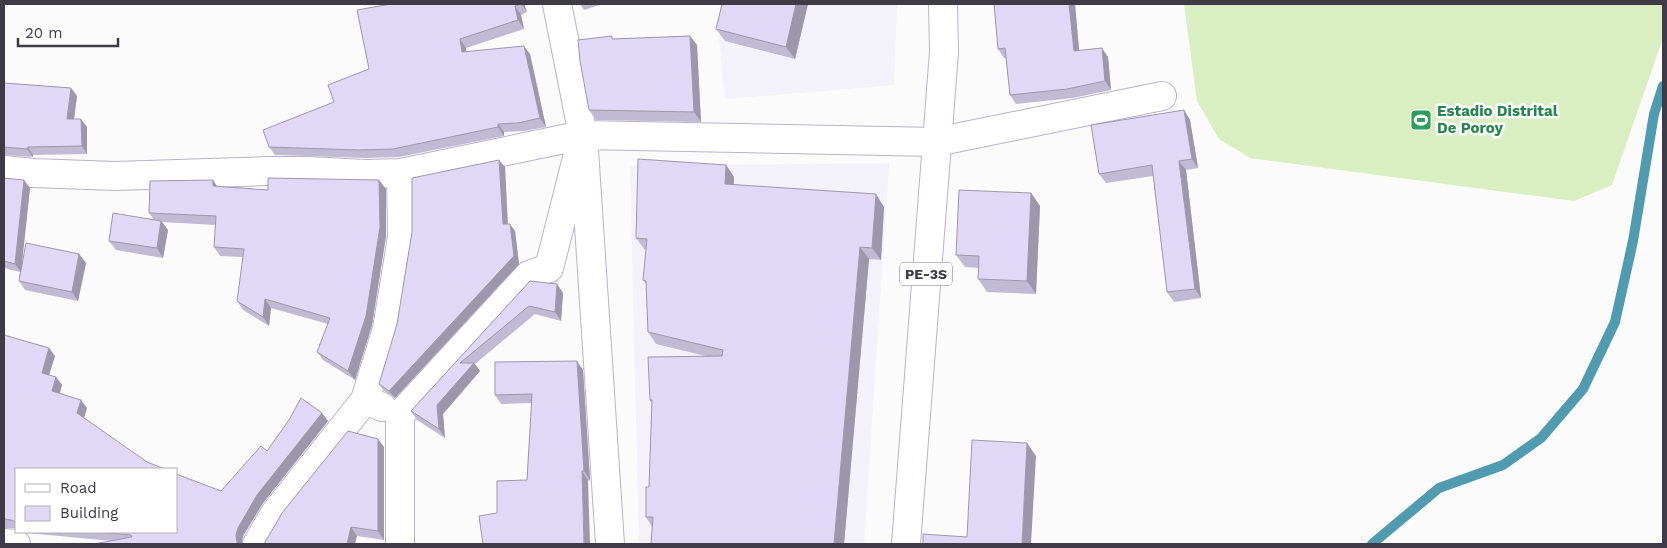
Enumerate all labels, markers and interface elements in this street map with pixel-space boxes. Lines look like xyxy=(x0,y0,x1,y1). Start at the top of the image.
scale bar xyxy=(18,15,118,47)
text: 20 m xyxy=(25,24,63,42)
place label: Estadio Distrital De Poroy xyxy=(1437,102,1558,137)
sports icon: Estadio Distrital De Poroy xyxy=(1409,108,1433,132)
road number: PE-3S xyxy=(900,262,952,286)
legend xyxy=(15,468,178,533)
text: Road xyxy=(60,479,97,497)
text: Building xyxy=(60,504,118,522)

